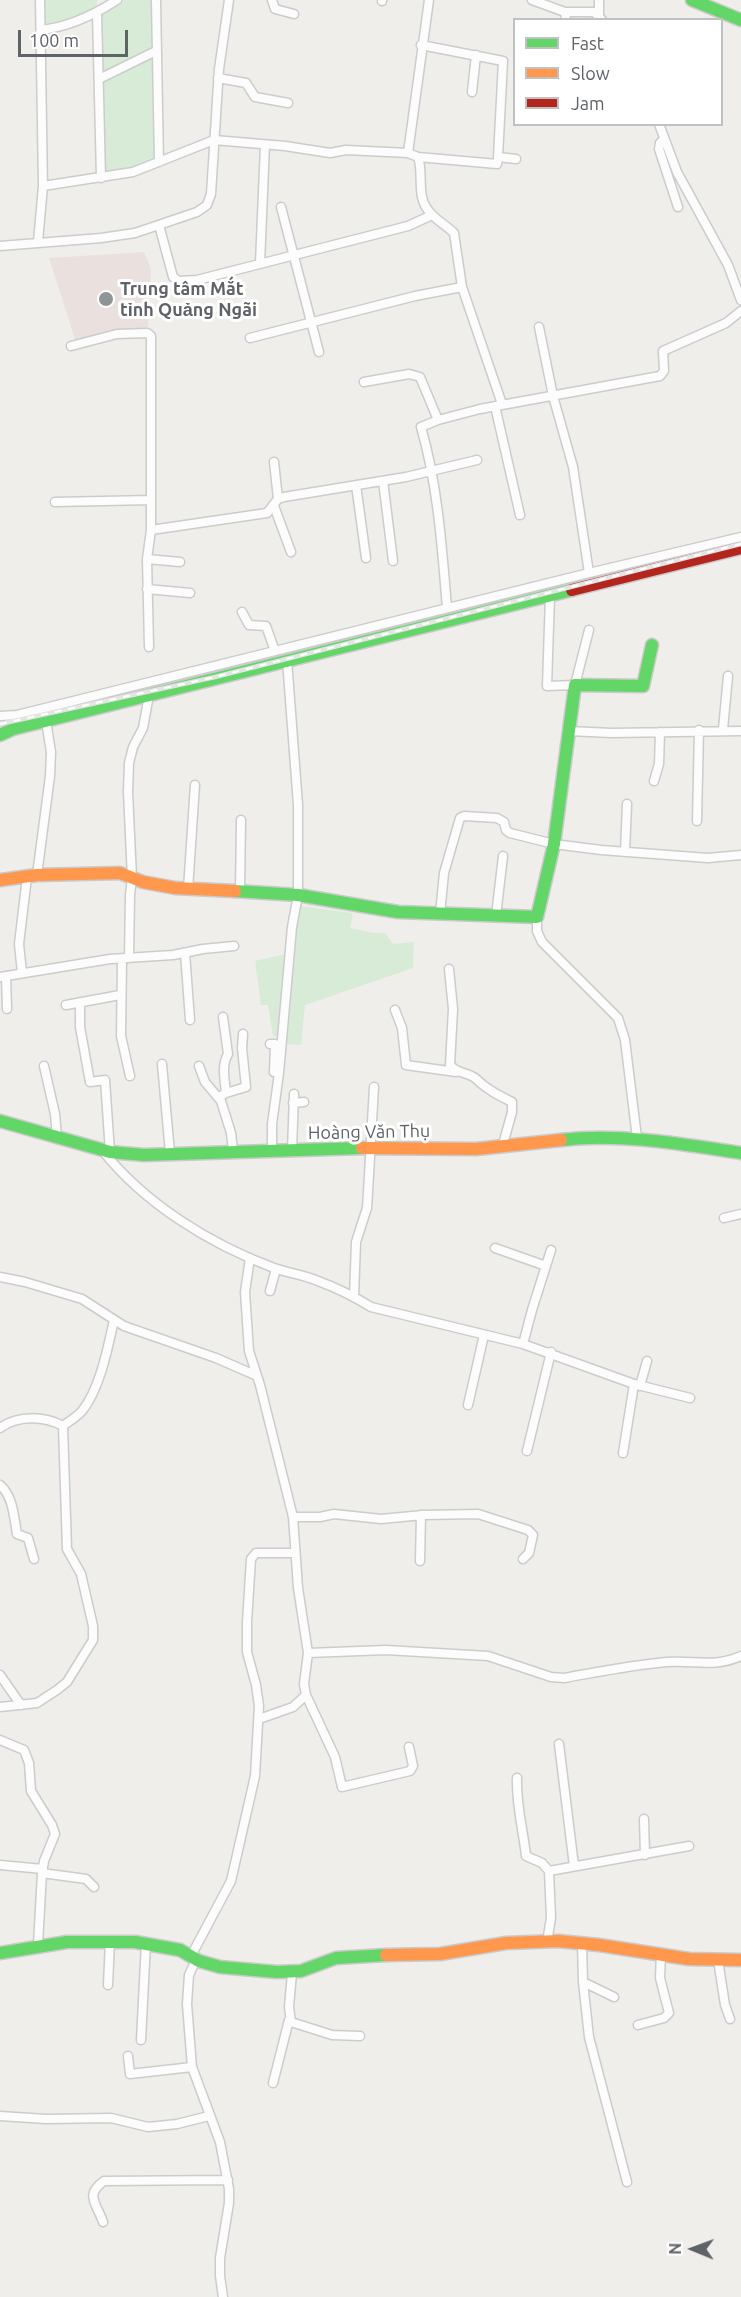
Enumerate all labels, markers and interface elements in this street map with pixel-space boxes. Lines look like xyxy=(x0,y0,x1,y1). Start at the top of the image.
scale bar xyxy=(21,18,130,56)
legend xyxy=(513,18,723,126)
text: 100 m xyxy=(29,30,79,50)
text: Fast xyxy=(571,33,604,53)
text: Slow xyxy=(571,63,610,83)
text: Jam xyxy=(571,93,605,113)
place label: Trung tâm Mắt tỉnh Quảng Ngãi xyxy=(120,278,257,320)
marker: Trung tâm Mắt tỉnh Quảng Ngãi xyxy=(97,290,115,308)
street label: Hoàng Văn Thụ xyxy=(308,1120,430,1144)
north arrow xyxy=(663,2219,723,2279)
text: N xyxy=(666,2243,684,2255)

